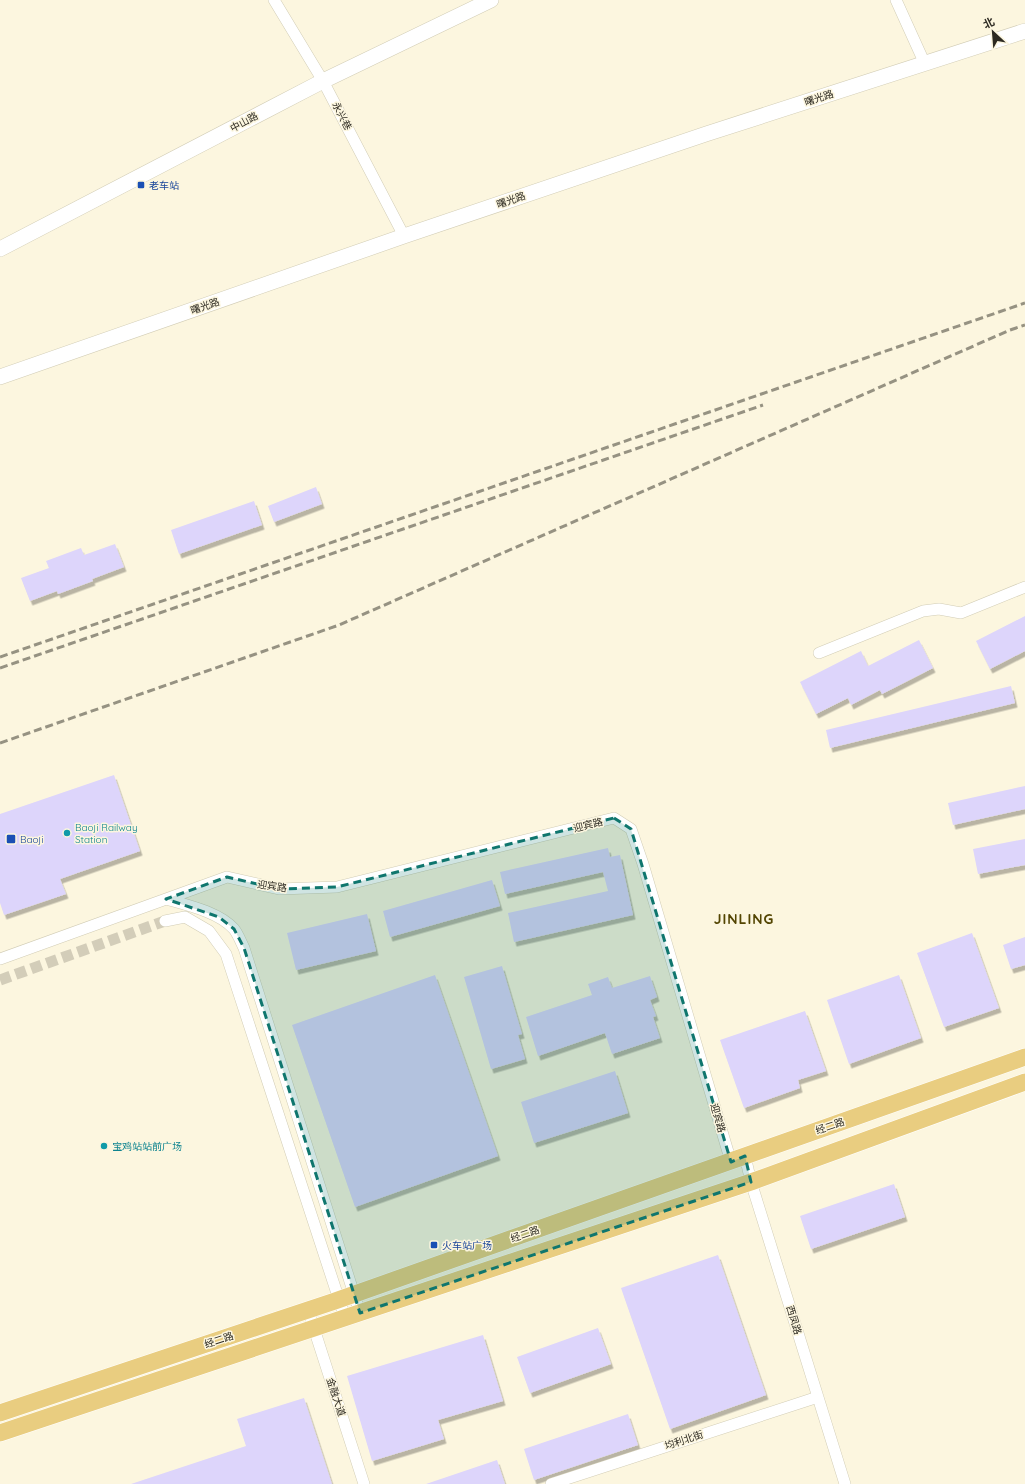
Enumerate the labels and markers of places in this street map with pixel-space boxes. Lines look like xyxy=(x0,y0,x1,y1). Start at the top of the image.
place label: 老车站 xyxy=(149,179,179,192)
marker: 老车站 xyxy=(136,180,146,190)
place label: Baoji Railway Station xyxy=(75,821,138,846)
marker: Baoji Railway Station xyxy=(62,828,72,838)
marker: Baoji xyxy=(5,833,17,845)
place label: Baoji xyxy=(20,833,43,846)
place label: 宝鸡站站前广场 xyxy=(112,1140,182,1153)
marker: 宝鸡站站前广场 xyxy=(99,1141,109,1151)
place label: 火车站广场 xyxy=(442,1239,492,1252)
marker: 火车站广场 xyxy=(429,1240,439,1250)

